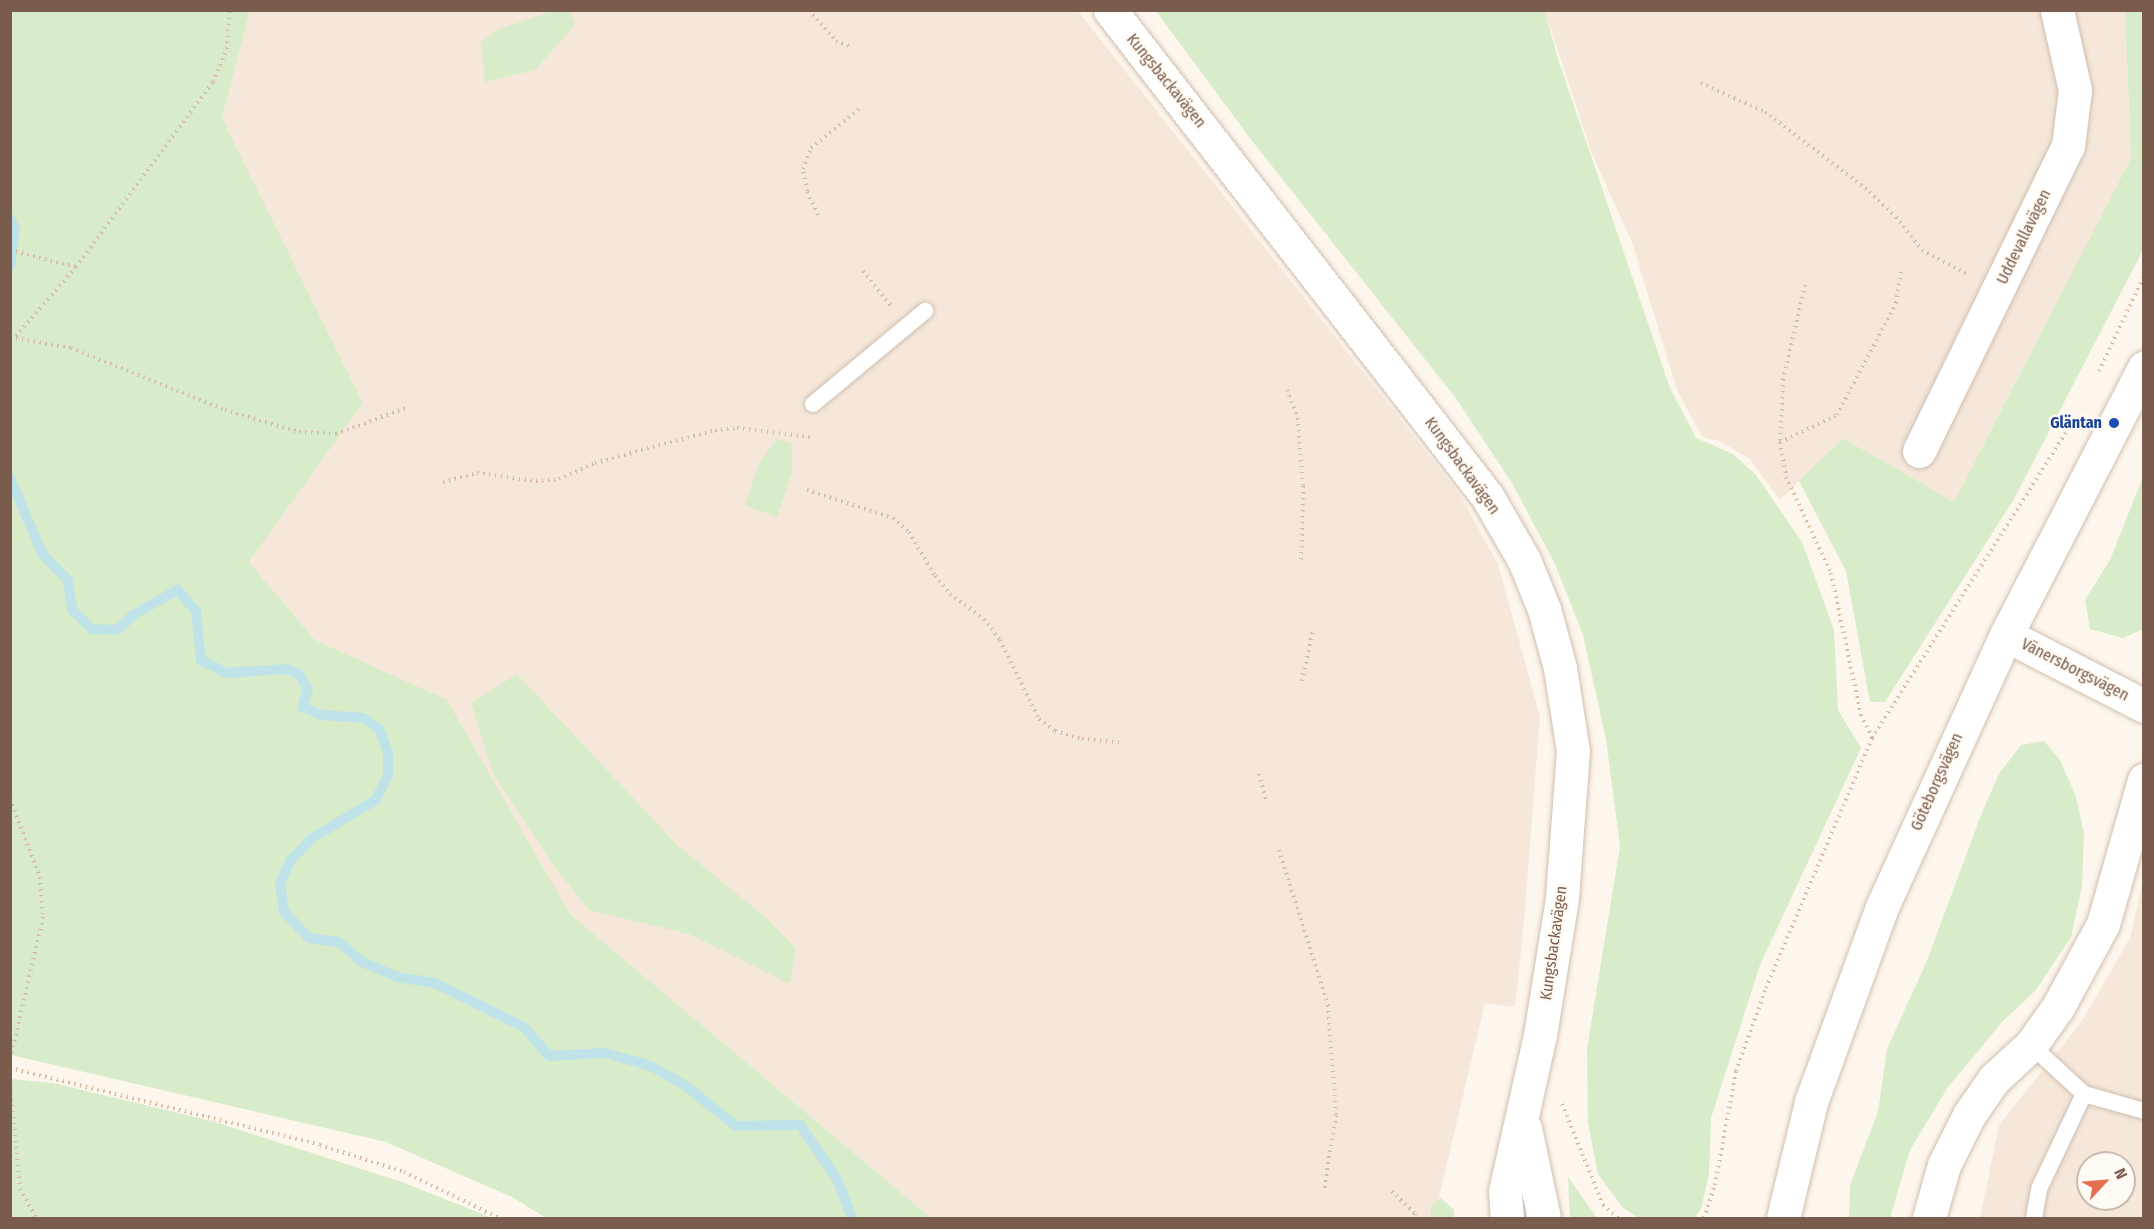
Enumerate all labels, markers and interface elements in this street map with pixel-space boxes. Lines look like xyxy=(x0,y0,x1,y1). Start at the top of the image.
street label: Kungsbackavägen xyxy=(1122,30,1210,132)
street label: Uddevallavägen xyxy=(1993,186,2055,288)
place label: Gläntan xyxy=(2050,413,2102,433)
street label: Kungsbackavägen xyxy=(1420,414,1504,518)
marker: Gläntan xyxy=(2107,416,2121,430)
street label: Vänersborgsvägen xyxy=(2018,635,2132,705)
street label: Göteborgsvägen xyxy=(1907,730,1967,834)
street label: Kungsbackavägen xyxy=(1536,885,1572,1001)
north arrow xyxy=(2076,1151,2136,1211)
text: N xyxy=(2110,1165,2131,1182)

